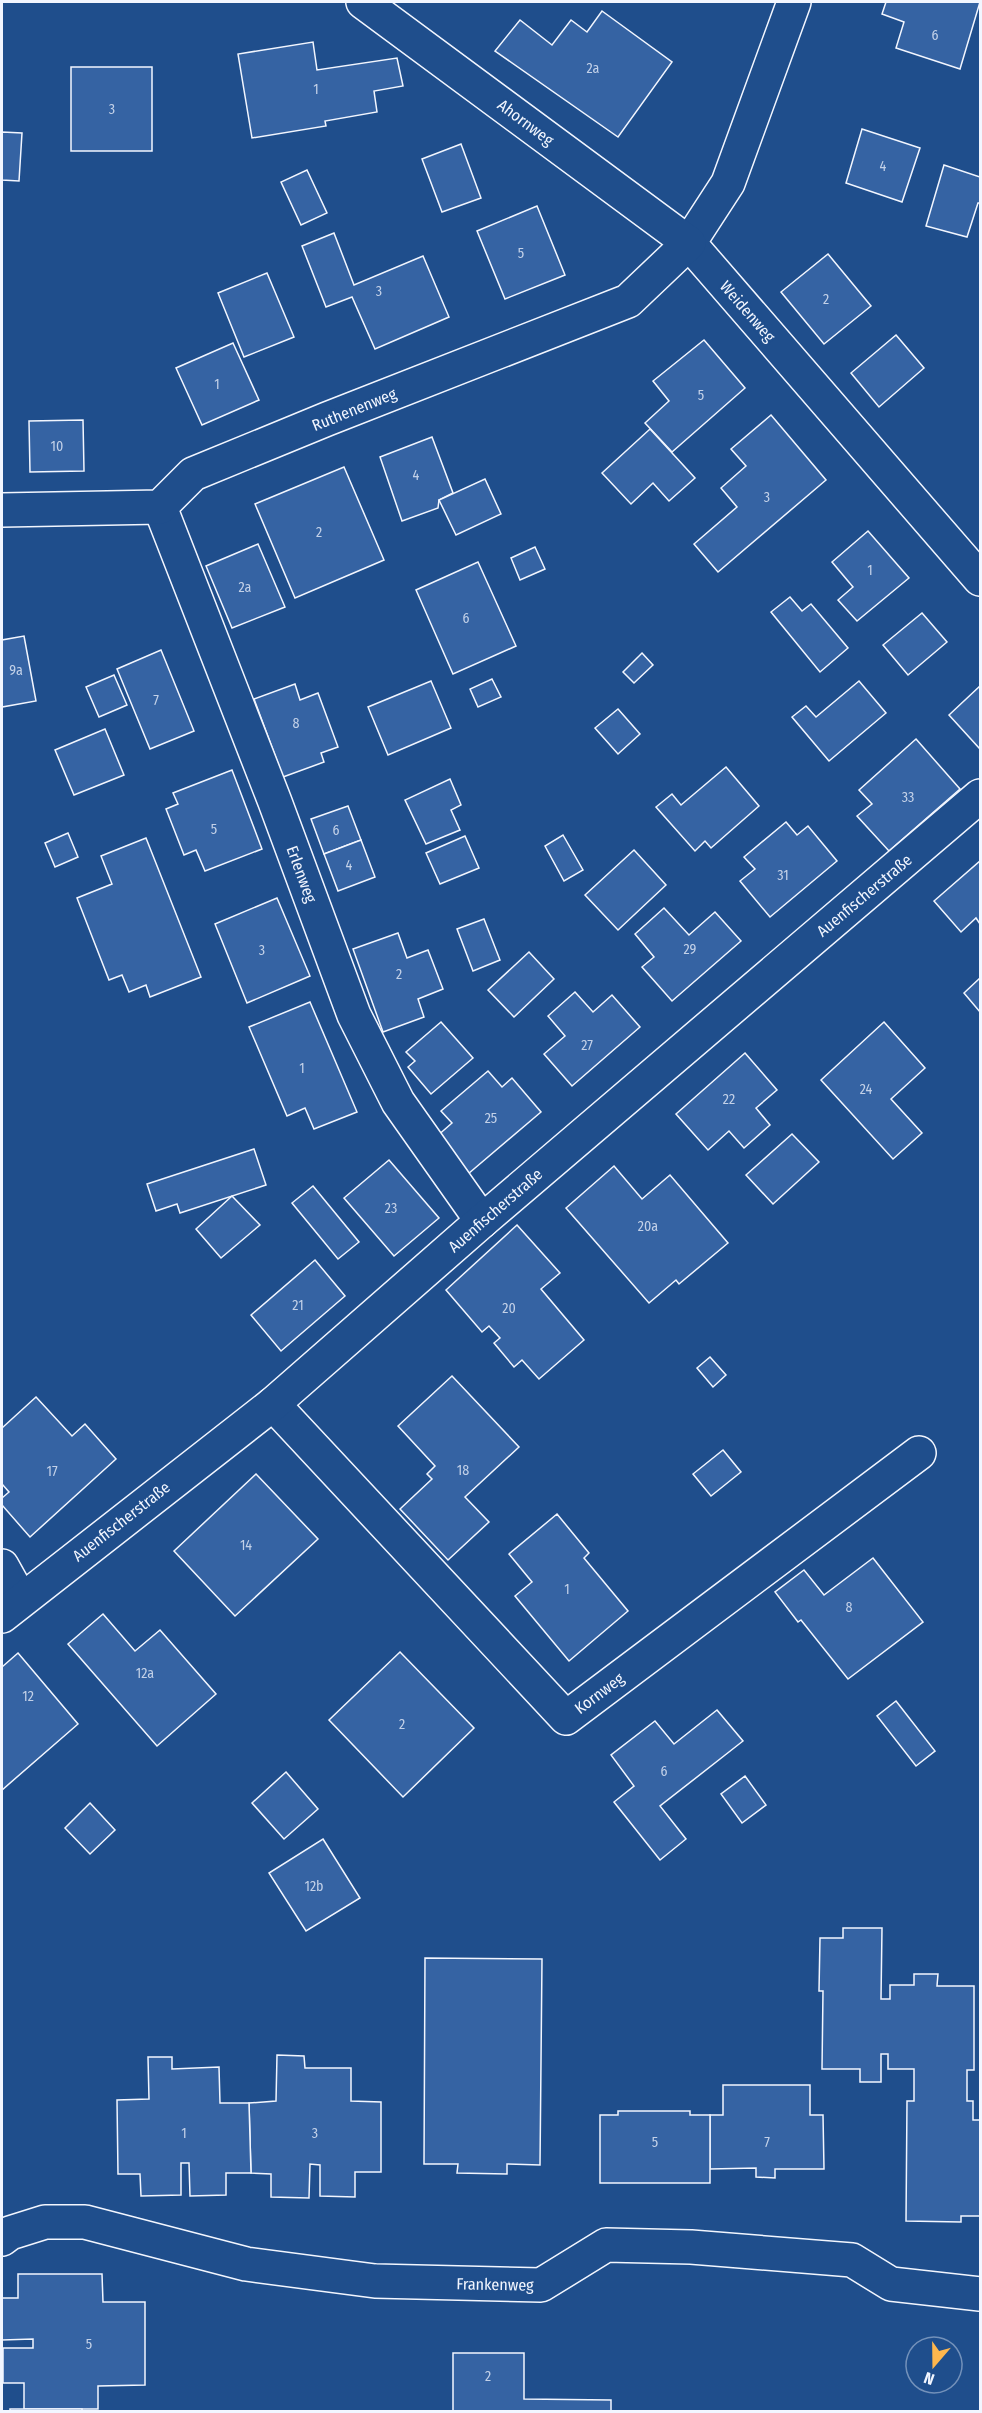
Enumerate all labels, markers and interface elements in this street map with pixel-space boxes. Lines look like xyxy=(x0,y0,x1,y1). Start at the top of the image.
house number: 6 xyxy=(932,27,939,44)
house number: 2a xyxy=(587,60,600,77)
house number: 1 xyxy=(313,81,319,98)
street label: Ahornweg xyxy=(494,95,558,150)
house number: 3 xyxy=(109,101,115,118)
house number: 4 xyxy=(880,158,887,175)
house number: 5 xyxy=(518,245,524,262)
street label: Weidenweg xyxy=(716,277,780,346)
house number: 3 xyxy=(376,283,382,300)
house number: 2 xyxy=(823,291,829,308)
house number: 1 xyxy=(214,376,220,393)
street label: Ruthenenweg xyxy=(309,384,400,435)
house number: 5 xyxy=(698,387,704,404)
house number: 10 xyxy=(51,438,63,455)
house number: 4 xyxy=(413,467,420,484)
house number: 3 xyxy=(764,489,770,506)
house number: 2 xyxy=(316,524,322,541)
house number: 1 xyxy=(867,562,873,579)
house number: 2a xyxy=(239,579,252,596)
house number: 6 xyxy=(463,610,470,627)
house number: 9a xyxy=(9,662,23,679)
house number: 7 xyxy=(153,692,159,709)
house number: 8 xyxy=(293,715,300,732)
house number: 33 xyxy=(902,789,914,806)
house number: 5 xyxy=(211,821,217,838)
house number: 6 xyxy=(333,822,340,839)
street label: Erlenweg xyxy=(282,843,321,906)
street label: Auenfischerstraße xyxy=(813,850,916,941)
house number: 4 xyxy=(346,857,353,874)
house number: 31 xyxy=(777,867,789,884)
house number: 29 xyxy=(684,941,697,958)
house number: 3 xyxy=(259,942,265,959)
house number: 2 xyxy=(396,966,402,983)
house number: 27 xyxy=(581,1037,593,1054)
house number: 1 xyxy=(299,1060,305,1077)
house number: 24 xyxy=(860,1081,873,1098)
house number: 22 xyxy=(723,1091,735,1108)
house number: 25 xyxy=(485,1110,497,1127)
street label: Auenfischerstraße xyxy=(444,1164,546,1256)
house number: 23 xyxy=(385,1200,397,1217)
house number: 20a xyxy=(638,1218,658,1235)
house number: 21 xyxy=(292,1297,304,1314)
house number: 20 xyxy=(502,1300,516,1317)
house number: 18 xyxy=(457,1462,469,1479)
house number: 17 xyxy=(46,1463,58,1480)
street label: Auenfischerstraße xyxy=(69,1477,174,1565)
house number: 14 xyxy=(240,1537,252,1554)
house number: 1 xyxy=(564,1581,570,1598)
house number: 8 xyxy=(846,1599,853,1616)
house number: 12a xyxy=(136,1665,154,1682)
street label: Kornweg xyxy=(571,1668,628,1718)
house number: 12 xyxy=(22,1688,34,1705)
house number: 2 xyxy=(399,1716,405,1733)
house number: 6 xyxy=(661,1763,668,1780)
house number: 12b xyxy=(304,1878,324,1895)
house number: 1 xyxy=(181,2125,187,2142)
house number: 3 xyxy=(312,2125,318,2142)
house number: 5 xyxy=(652,2134,658,2151)
house number: 7 xyxy=(764,2134,770,2151)
street label: Frankenweg xyxy=(456,2274,534,2295)
north arrow xyxy=(904,2335,964,2395)
house number: 5 xyxy=(86,2336,92,2353)
house number: 2 xyxy=(485,2368,491,2385)
text: N xyxy=(921,2368,937,2389)

